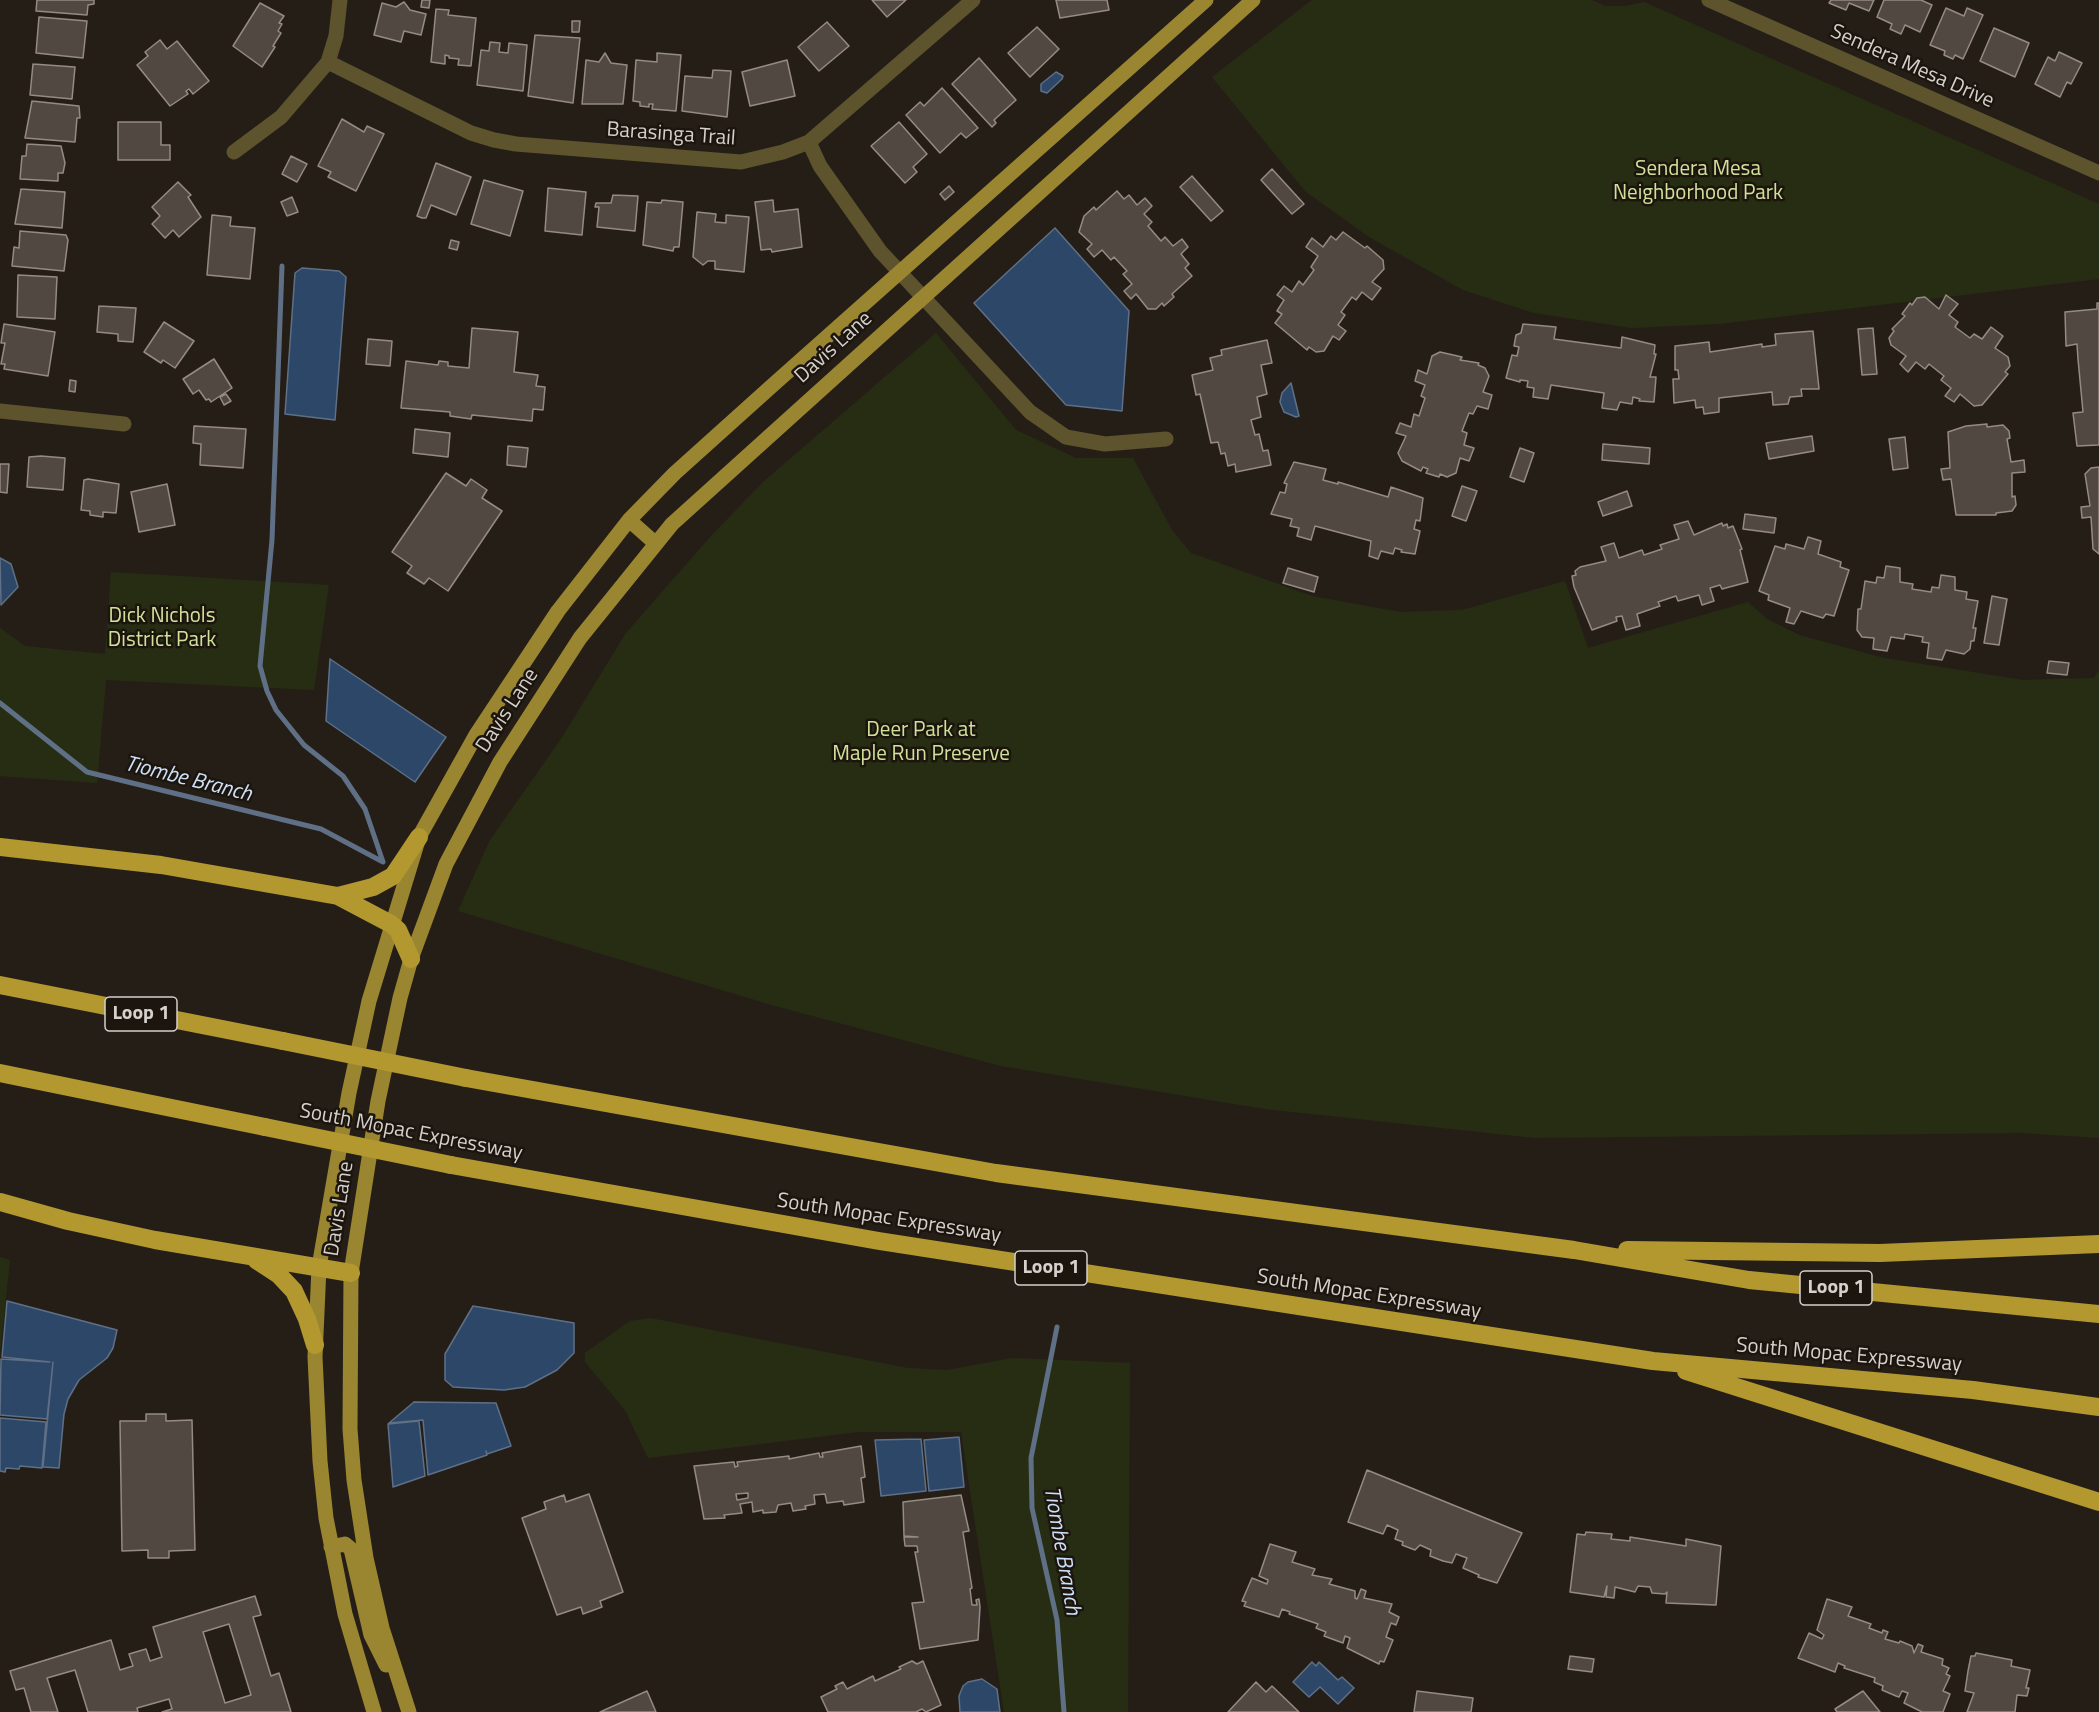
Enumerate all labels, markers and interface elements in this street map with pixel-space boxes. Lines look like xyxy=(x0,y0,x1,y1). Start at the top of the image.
street label: Sendera Mesa Drive xyxy=(1826,20,1998,114)
street label: Barasinga Trail xyxy=(606,118,736,152)
park label: Sendera Mesa Neighborhood Park xyxy=(1613,157,1783,207)
street label: Davis Lane xyxy=(790,307,878,389)
park label: Dick Nichols District Park xyxy=(108,604,216,654)
street label: Davis Lane xyxy=(471,664,545,758)
park label: Deer Park at Maple Run Preserve xyxy=(832,718,1010,768)
water label: Tiombe Branch xyxy=(122,751,254,809)
road number: Loop 1 xyxy=(105,997,177,1031)
street label: South Mopac Expressway xyxy=(297,1099,525,1167)
street label: Davis Lane xyxy=(320,1160,360,1258)
street label: South Mopac Expressway xyxy=(775,1189,1003,1249)
road number: Loop 1 xyxy=(1015,1251,1087,1285)
street label: South Mopac Expressway xyxy=(1255,1265,1483,1325)
road number: Loop 1 xyxy=(1800,1271,1872,1305)
street label: South Mopac Expressway xyxy=(1735,1334,1963,1378)
water label: Tiombe Branch xyxy=(1037,1485,1085,1617)

